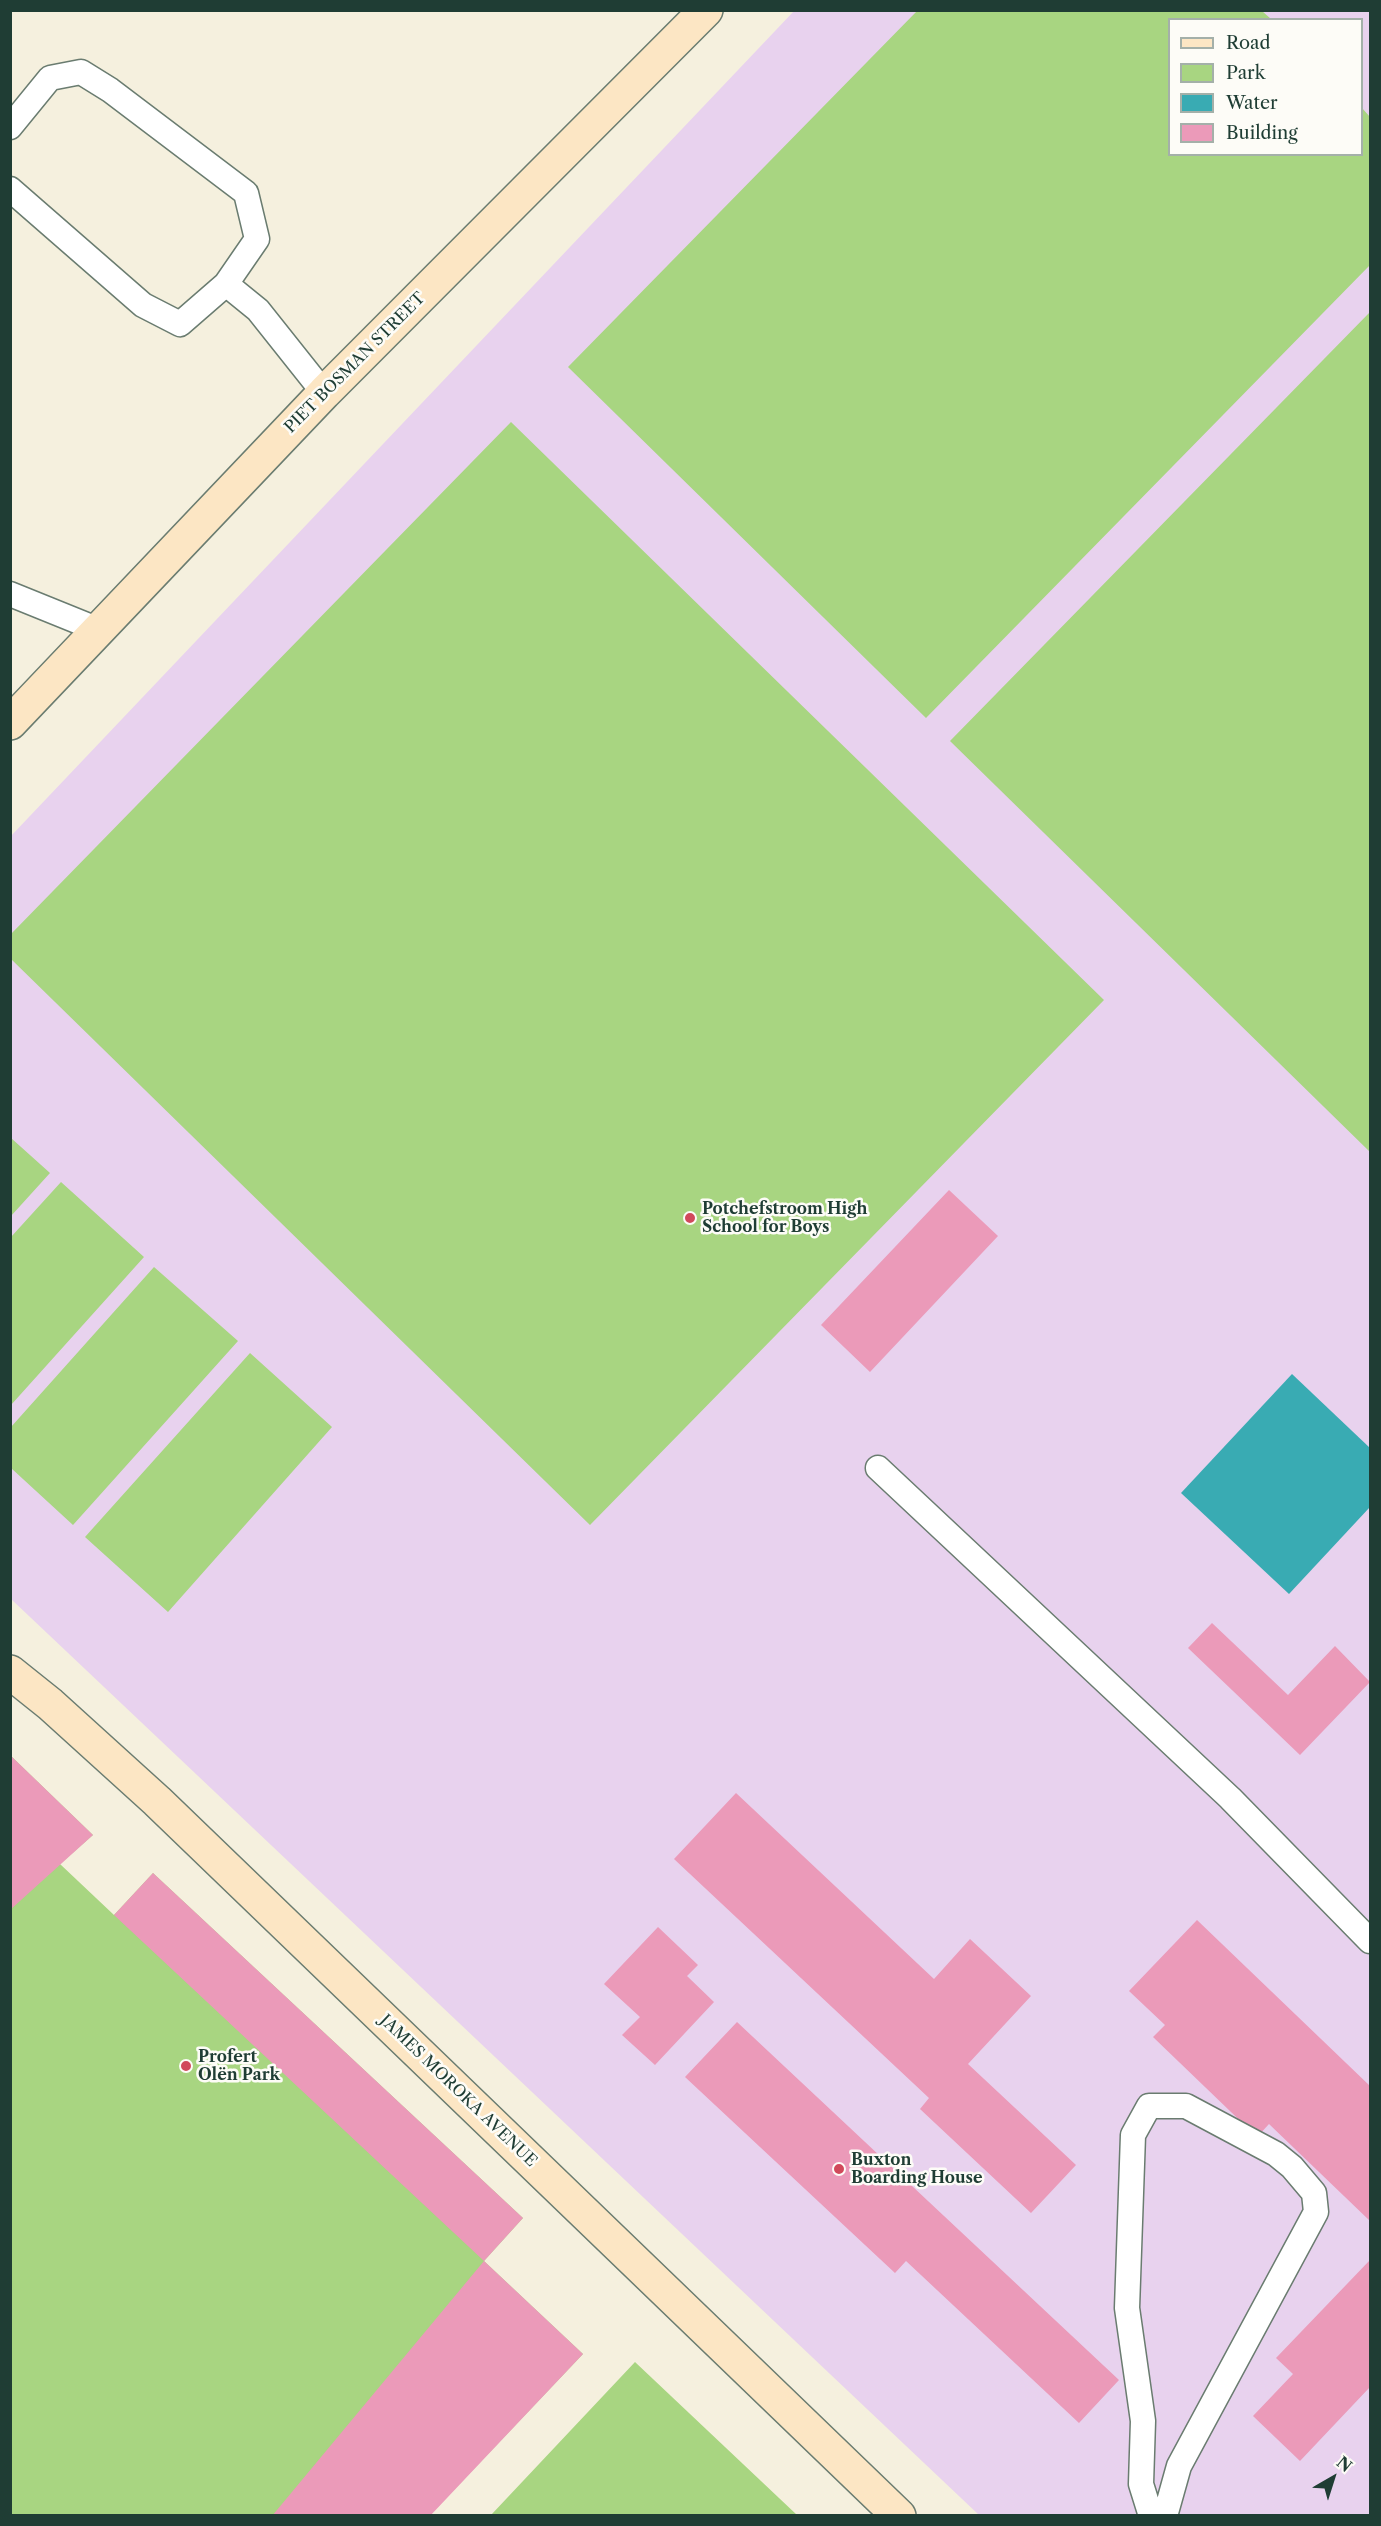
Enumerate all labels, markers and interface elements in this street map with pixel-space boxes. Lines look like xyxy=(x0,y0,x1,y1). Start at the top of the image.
legend xyxy=(1168,18,1363,156)
text: Road xyxy=(1226,32,1271,54)
text: Park xyxy=(1226,62,1265,84)
text: Water xyxy=(1226,92,1278,114)
text: Building xyxy=(1226,122,1298,144)
street label: PIET BOSMAN STREET xyxy=(281,289,429,437)
place label: Potchefstroom High School for Boys xyxy=(702,1199,867,1237)
marker: Potchefstroom High School for Boys xyxy=(683,1211,697,1225)
street label: JAMES MOROKA AVENUE xyxy=(376,2011,540,2171)
place label: Profert Olën Park xyxy=(198,2047,280,2085)
marker: Profert Olën Park xyxy=(179,2059,193,2073)
place label: Buxton Boarding House xyxy=(851,2150,983,2188)
marker: Buxton Boarding House xyxy=(832,2162,846,2176)
north arrow xyxy=(1303,2448,1363,2508)
text: N xyxy=(1333,2452,1356,2476)

